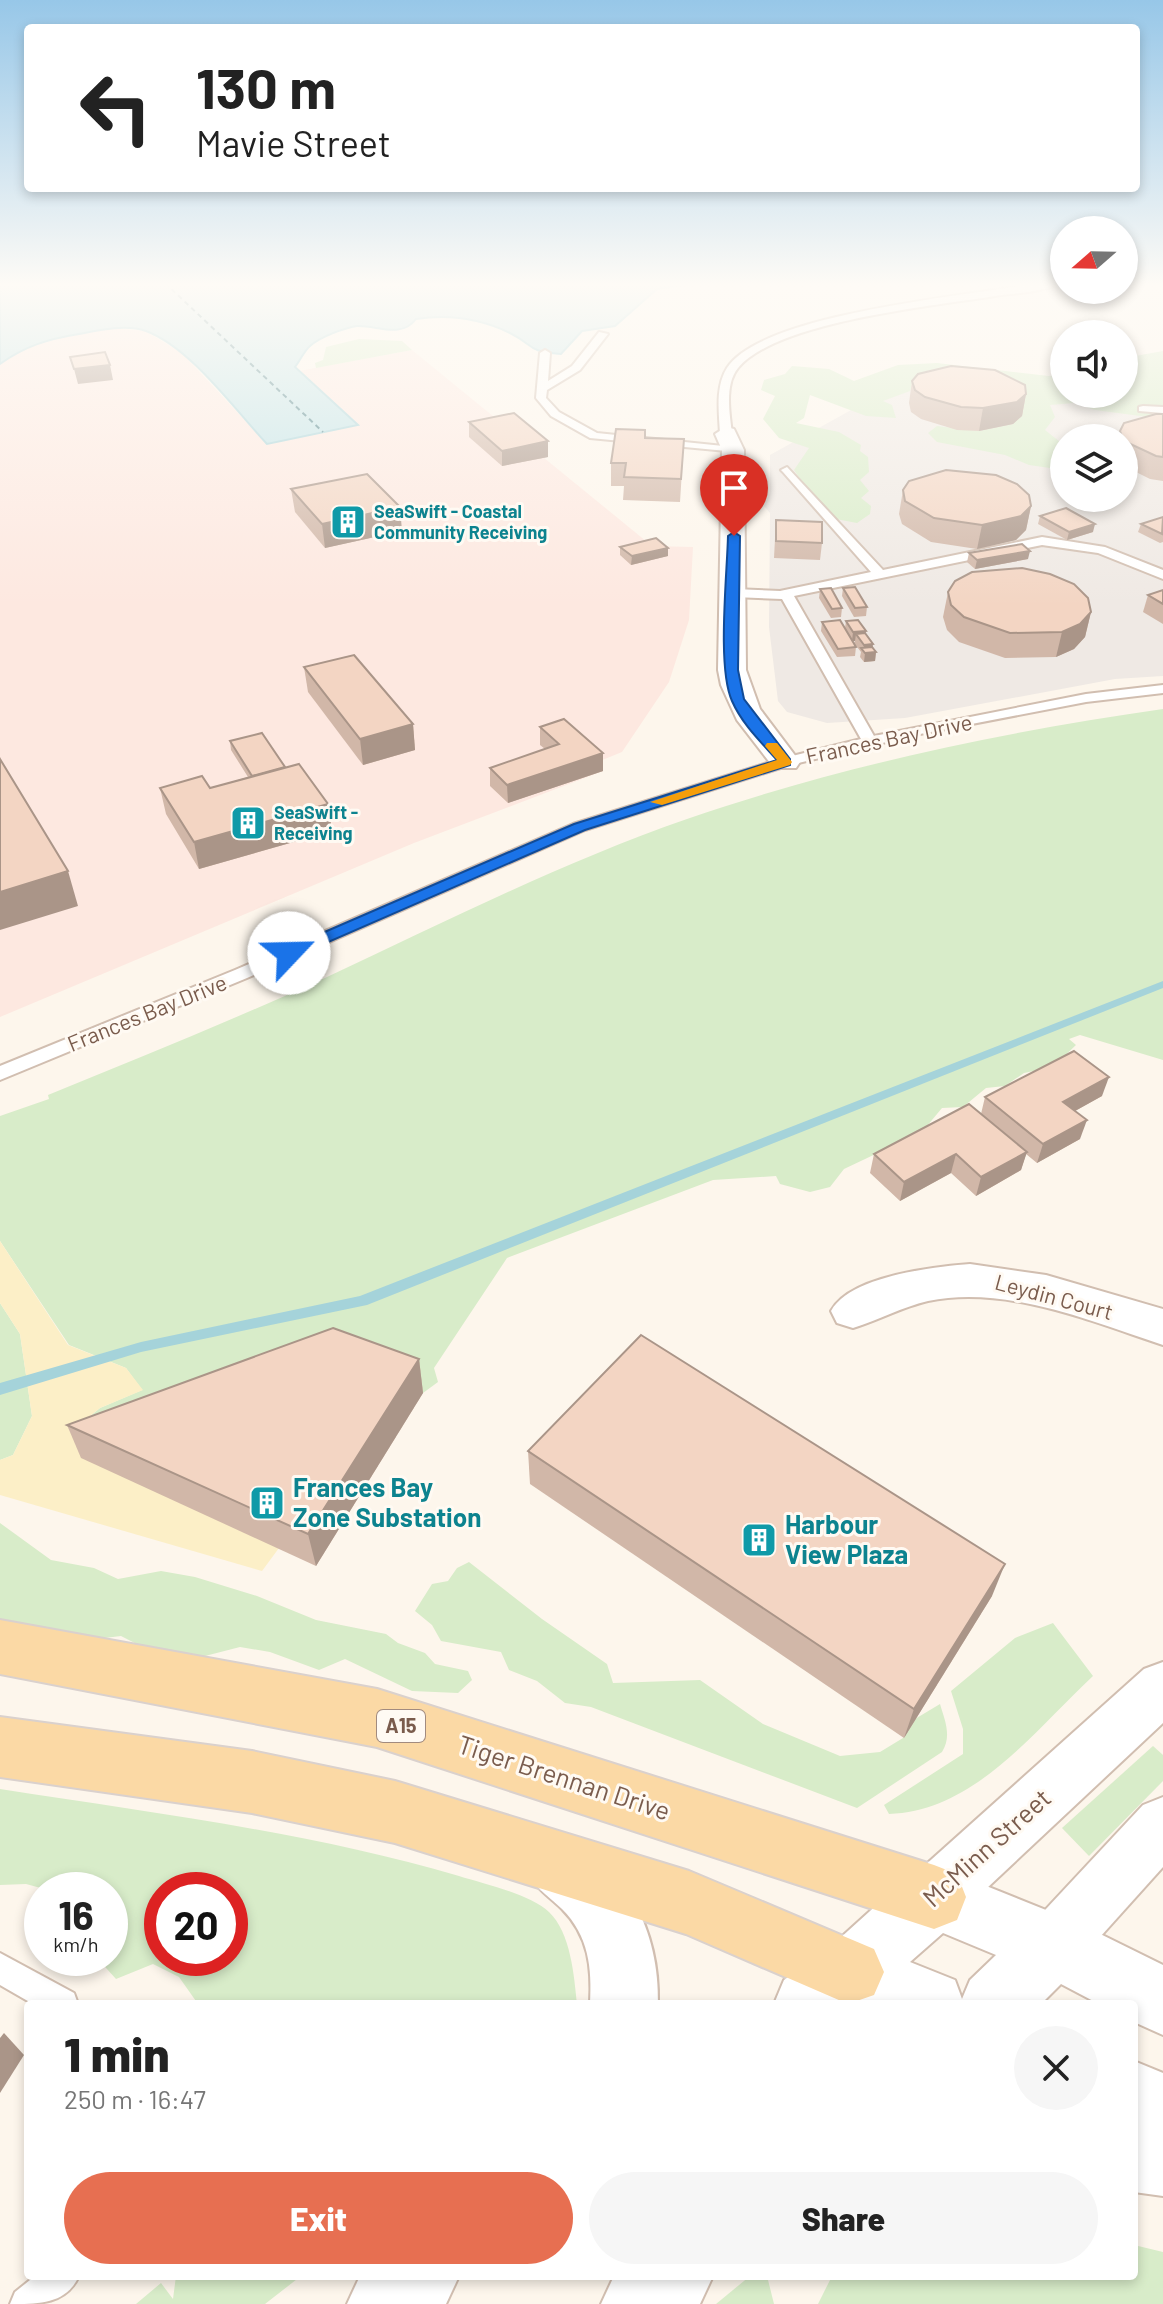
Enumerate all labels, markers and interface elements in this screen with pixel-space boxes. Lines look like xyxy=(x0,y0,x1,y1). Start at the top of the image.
text: 130 m xyxy=(196,53,336,120)
icon: left xyxy=(64,56,168,160)
text: Mavie Street xyxy=(196,121,391,164)
north arrow xyxy=(1050,216,1138,304)
map controls xyxy=(1050,216,1138,512)
button: sound xyxy=(1050,320,1138,408)
button: layers xyxy=(1050,424,1138,512)
pin xyxy=(700,454,768,536)
icon: arrive xyxy=(712,466,756,510)
place label: SeaSwift - Coastal Community Receiving xyxy=(374,500,547,543)
building icon: SeaSwift - Coastal Community Receiving xyxy=(329,503,367,541)
street label: Frances Bay Drive xyxy=(803,708,974,768)
place label: SeaSwift - Receiving xyxy=(274,801,358,844)
building icon: SeaSwift - Receiving xyxy=(229,804,267,842)
position arrow xyxy=(247,911,331,995)
street label: Frances Bay Drive xyxy=(63,968,230,1056)
street label: Leydin Court xyxy=(992,1268,1116,1324)
place label: Frances Bay Zone Substation xyxy=(293,1471,481,1532)
building icon: Frances Bay Zone Substation xyxy=(248,1484,286,1522)
place label: Harbour View Plaza xyxy=(785,1508,908,1569)
building icon: Harbour View Plaza xyxy=(740,1521,778,1559)
road number: A15 xyxy=(377,1710,425,1742)
street label: Tiger Brennan Drive xyxy=(454,1728,675,1826)
street label: McMinn Street xyxy=(916,1781,1056,1912)
speed limit sign: 20 xyxy=(144,1872,248,1976)
text: 16 xyxy=(58,1890,94,1938)
text: km/h xyxy=(53,1932,99,1956)
text: 1 min xyxy=(64,2024,170,2082)
button: close xyxy=(1014,2026,1098,2110)
text: 250 m · 16:47 xyxy=(64,2083,206,2114)
button: Exit xyxy=(64,2172,573,2264)
button: Share xyxy=(589,2172,1098,2264)

